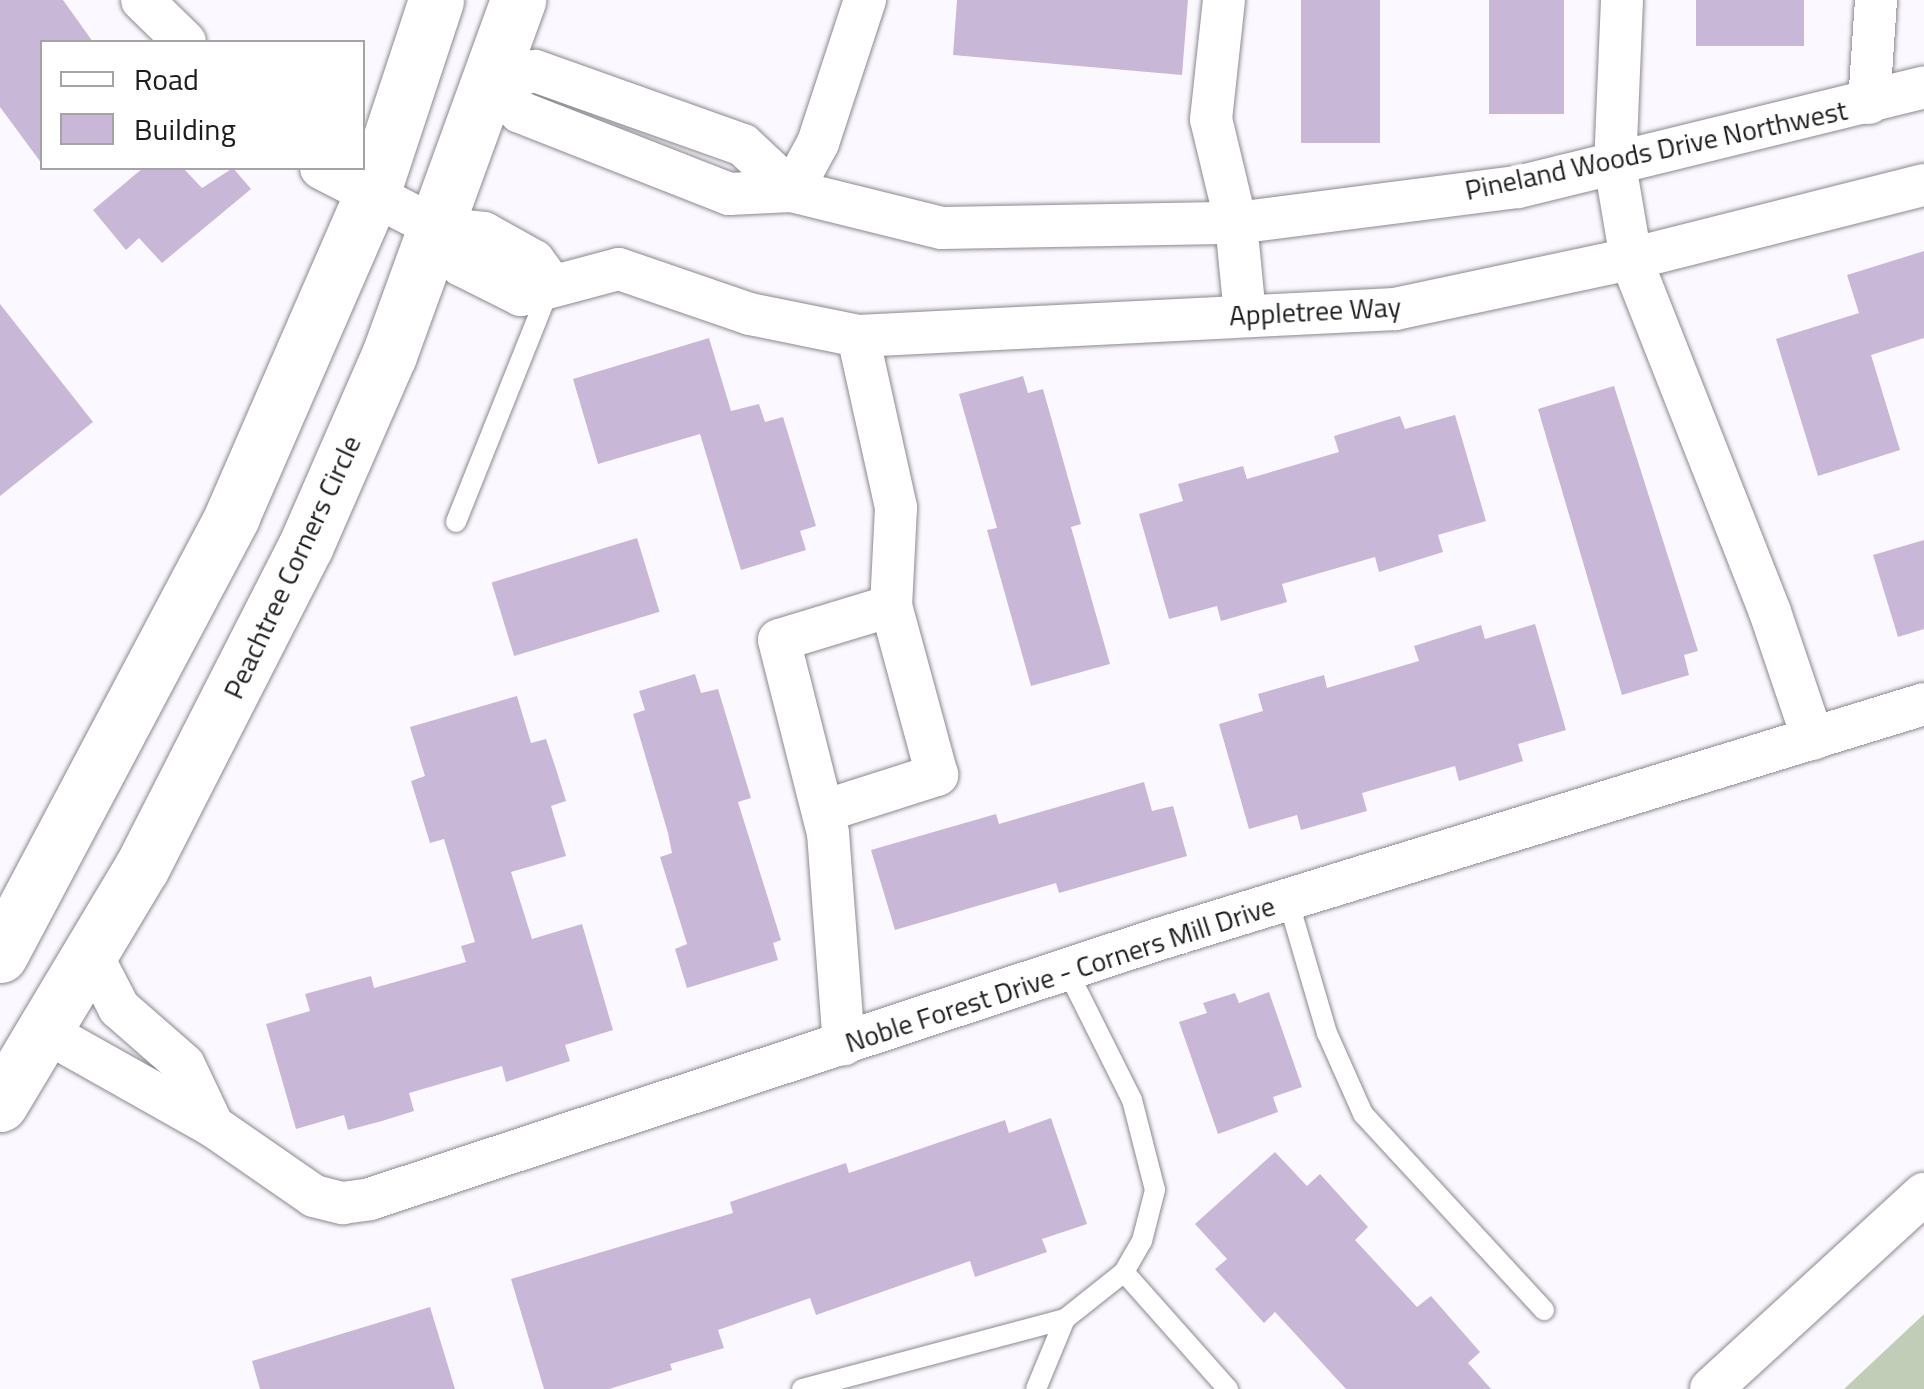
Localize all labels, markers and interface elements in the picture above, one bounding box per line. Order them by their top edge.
legend [40,40,365,170]
text: Road [134,56,199,102]
street label: Pineland Woods Drive Northwest [1462,93,1850,207]
text: Building [134,106,236,152]
street label: Appletree Way [1228,290,1402,332]
street label: Peachtree Corners Circle [216,430,368,704]
street label: Noble Forest Drive - Corners Mill Drive [841,889,1279,1059]

